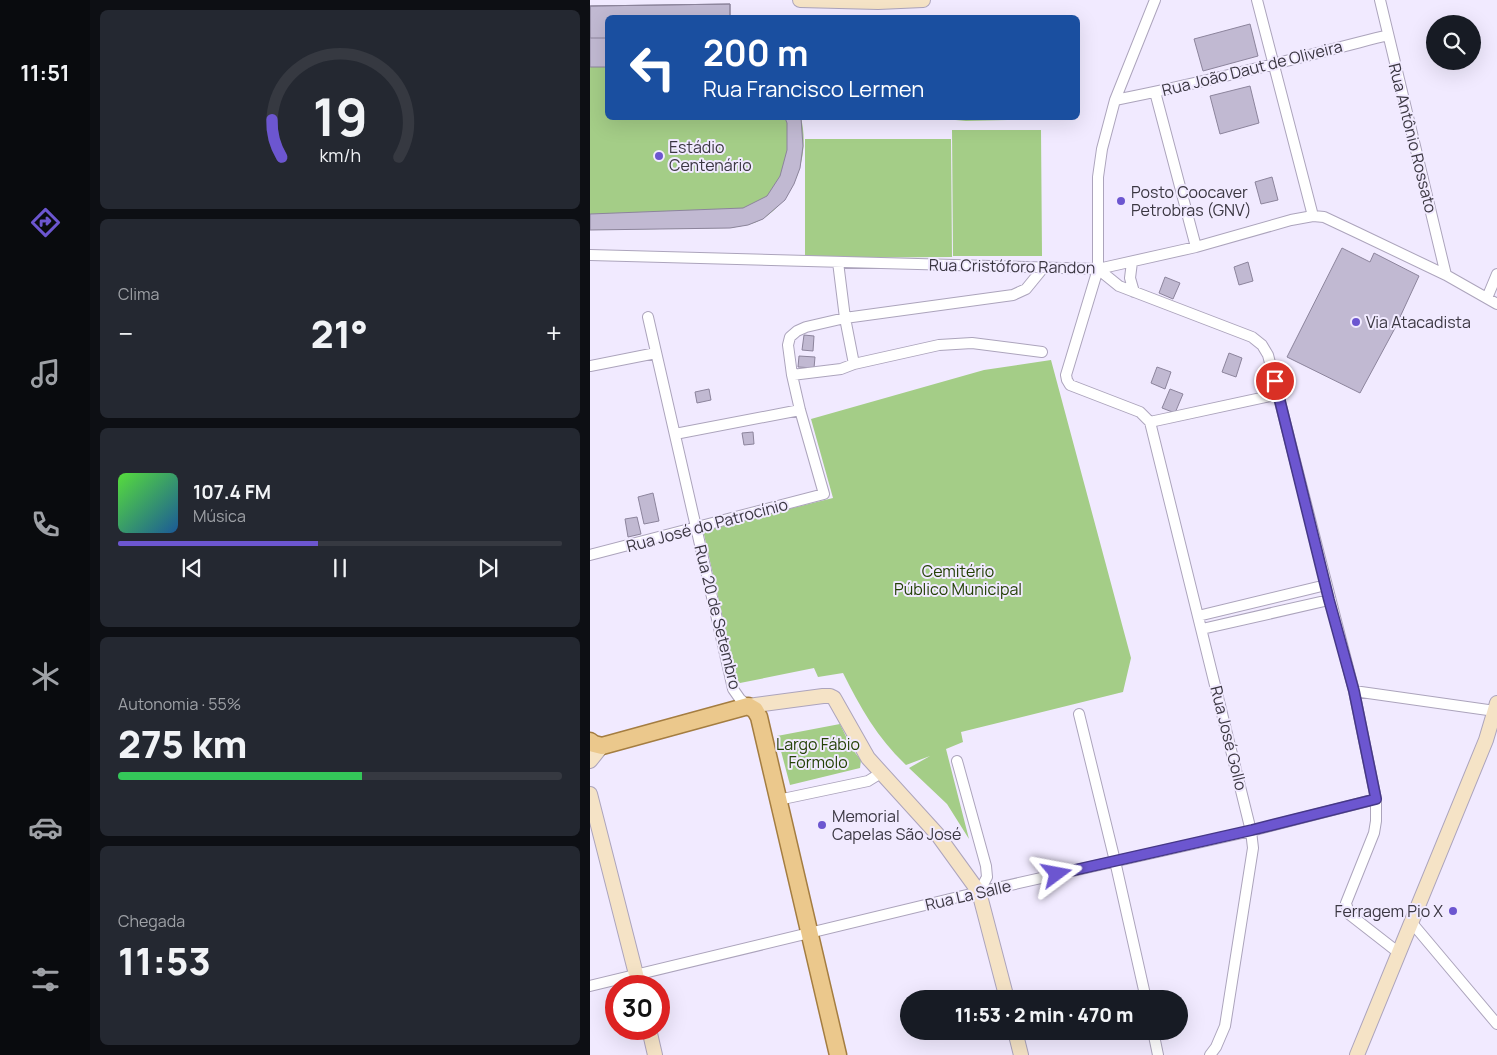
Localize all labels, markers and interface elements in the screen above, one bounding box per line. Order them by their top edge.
map controls [1426,15,1481,70]
button: search [1426,15,1481,70]
text: 200 m [703,29,808,77]
icon: left [620,35,685,100]
street label: Rua João Daut de Oliveira [1160,35,1344,101]
text: 11:51 [20,58,70,88]
street label: Rua Antônio Rossato [1384,61,1442,215]
text: Rua Francisco Lermen [703,74,924,104]
text: 19 [312,81,368,152]
place label: Estádio Centenário [669,136,752,176]
text: km/h [319,143,361,167]
marker: Estádio Centenário [653,150,665,162]
place label: Posto Coocaver Petrobras (GNV) [1131,181,1251,221]
marker: Posto Coocaver Petrobras (GNV) [1115,195,1127,207]
icon: directions [28,205,63,240]
street label: Rua Cristóforo Randon [929,254,1095,278]
text: Clima [118,283,159,305]
text: 21° [311,307,368,359]
place label: Via Atacadista [1366,311,1471,333]
text: − [118,314,133,352]
text: + [546,314,562,352]
marker: Via Atacadista [1350,316,1362,328]
icon: music [28,356,63,391]
pin [1254,360,1296,402]
icon: arrive [1261,367,1289,395]
text: 107.4 FM [193,479,271,505]
street label: Rua José do Patrocínio [624,493,790,557]
text: Música [193,505,246,527]
icon: phone [28,507,63,542]
street label: Rua 20 de Setembro [689,542,747,692]
icon: previous [178,554,206,582]
icon: pause [326,554,354,582]
icon: next [474,554,502,582]
park label: Cemitério Público Municipal [894,560,1022,600]
icon: climate [28,659,63,694]
street label: Rua José Gollo [1205,683,1253,793]
text: Autonomia · 55% [118,693,241,715]
text: 275 km [118,717,247,769]
park label: Largo Fábio Formolo [776,733,860,773]
place label: Memorial Capelas São José [832,805,961,845]
icon: car [28,810,63,845]
marker: Memorial Capelas São José [816,819,828,831]
position arrow [1030,847,1082,899]
street label: Rua La Salle [923,874,1013,916]
place label: Ferragem Pio X [1335,900,1443,922]
marker: Ferragem Pio X [1447,905,1459,917]
text: Chegada [118,910,185,932]
text: 11:53 [118,934,211,986]
icon: filters [28,962,63,997]
speed limit sign: 30 [605,975,670,1040]
text: 11:53 · 2 min · 470 m [955,1002,1133,1028]

